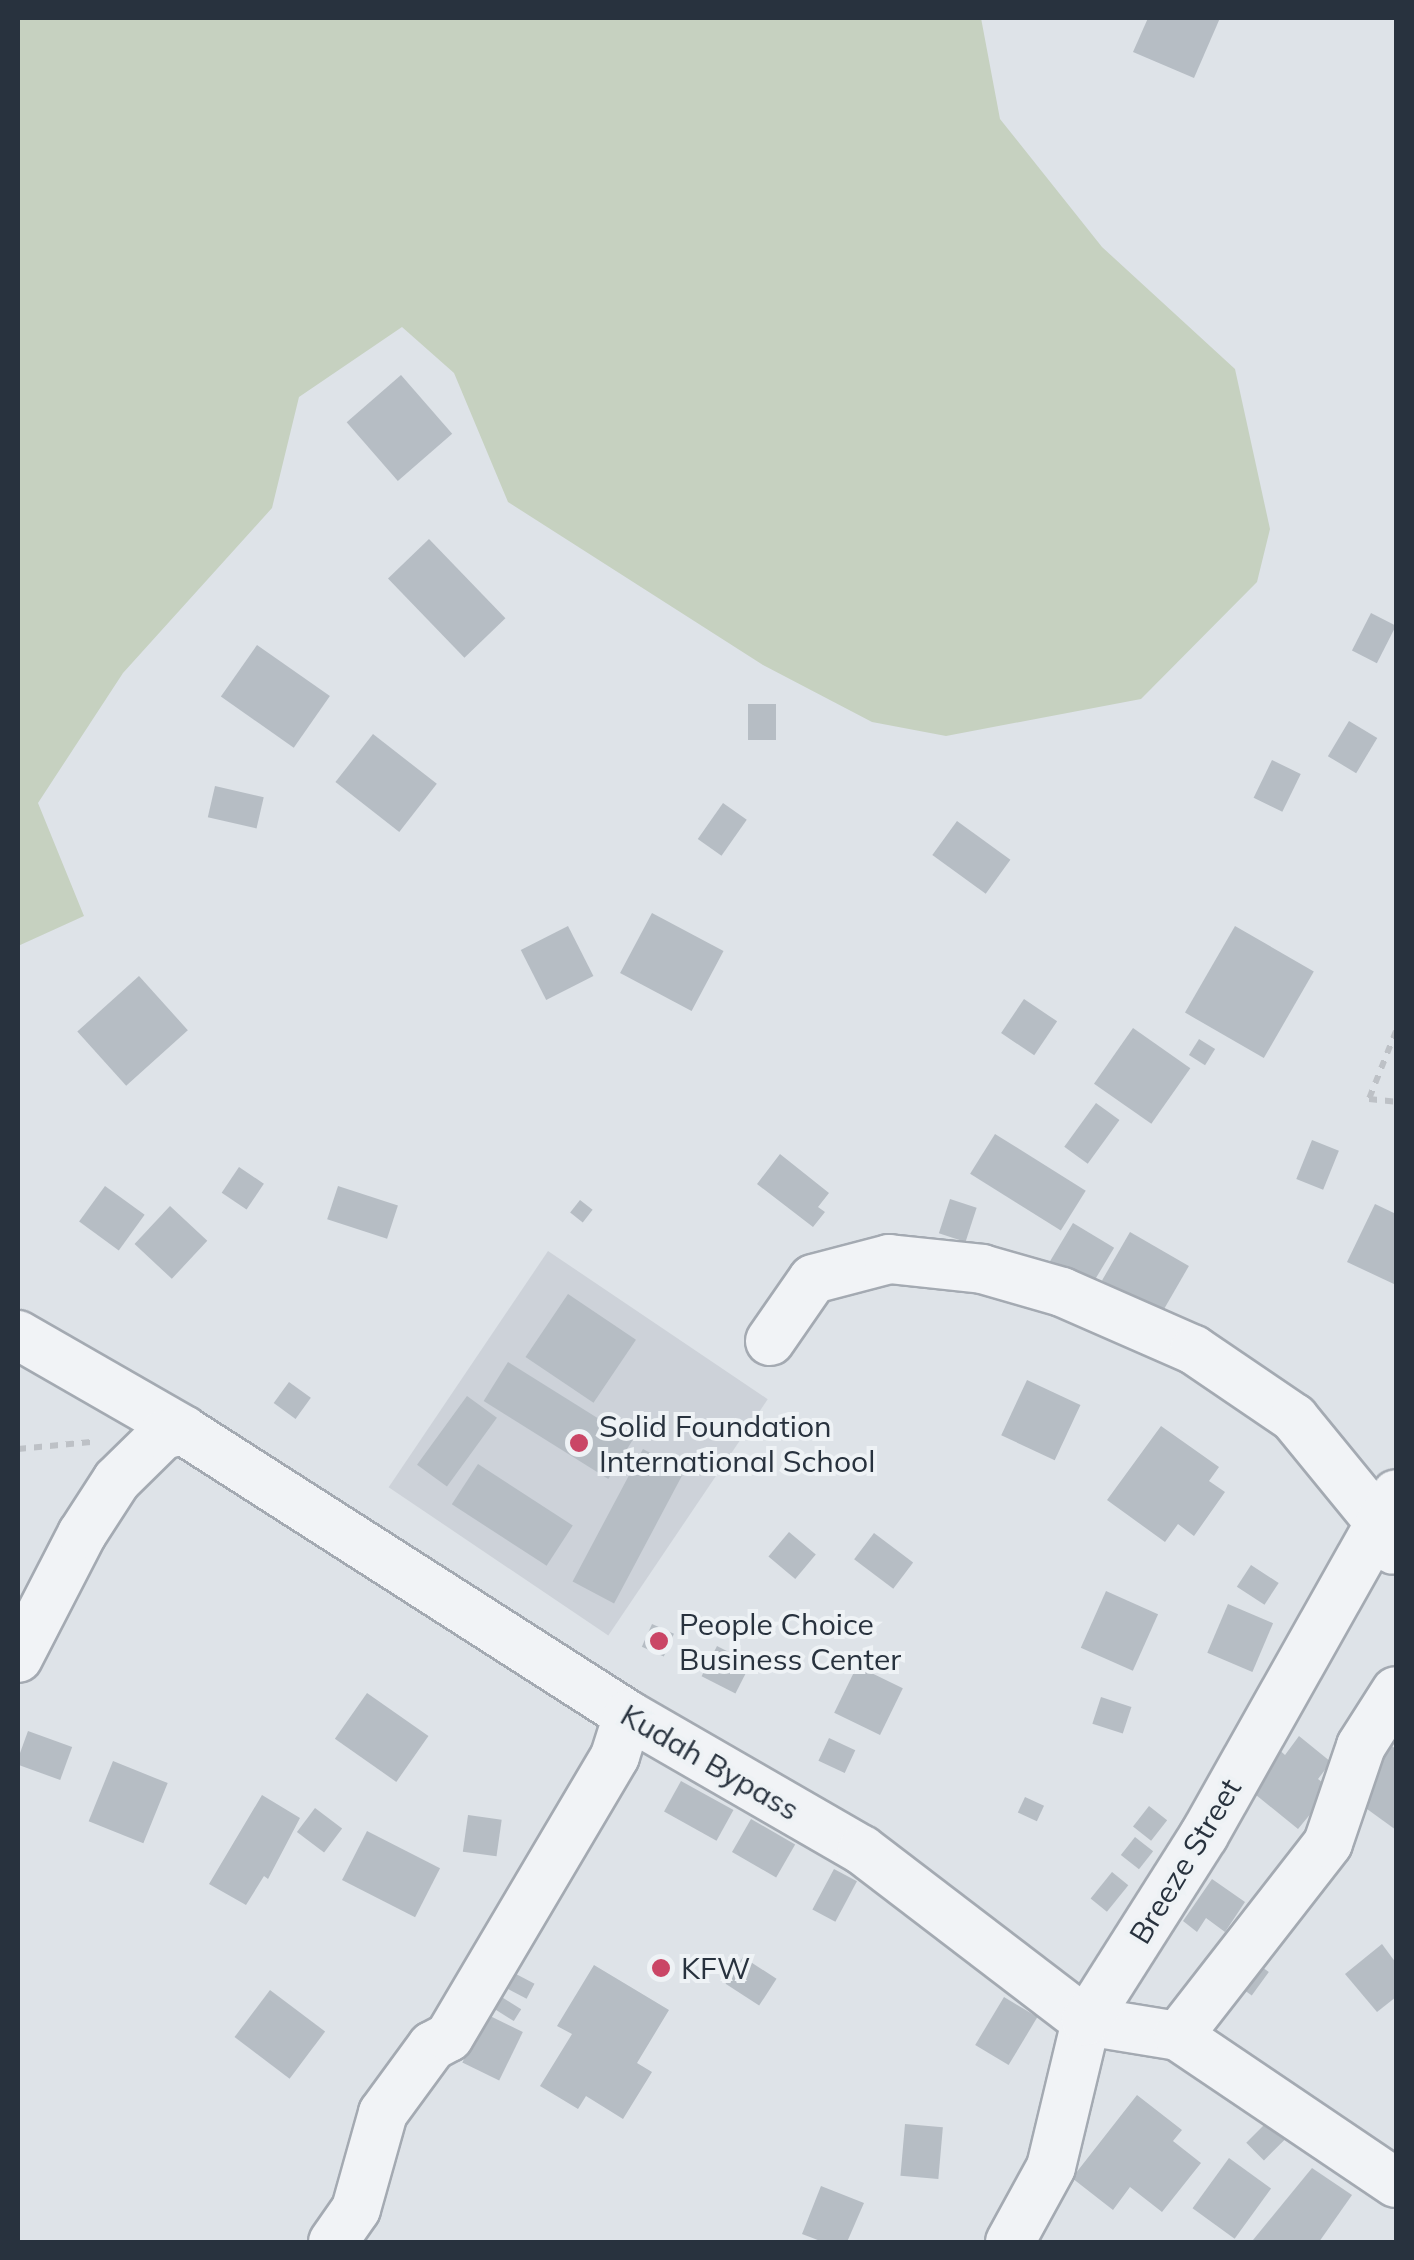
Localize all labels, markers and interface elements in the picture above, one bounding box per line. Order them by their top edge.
place label: Solid Foundation International School [599,1408,875,1478]
marker: Solid Foundation International School [568,1432,590,1454]
place label: People Choice Business Center [679,1606,901,1676]
marker: People Choice Business Center [648,1630,670,1652]
street label: Kudah Bypass [615,1697,805,1827]
street label: Breeze Street [1122,1772,1248,1950]
place label: KFW [681,1950,750,1986]
marker: KFW [650,1957,672,1979]

